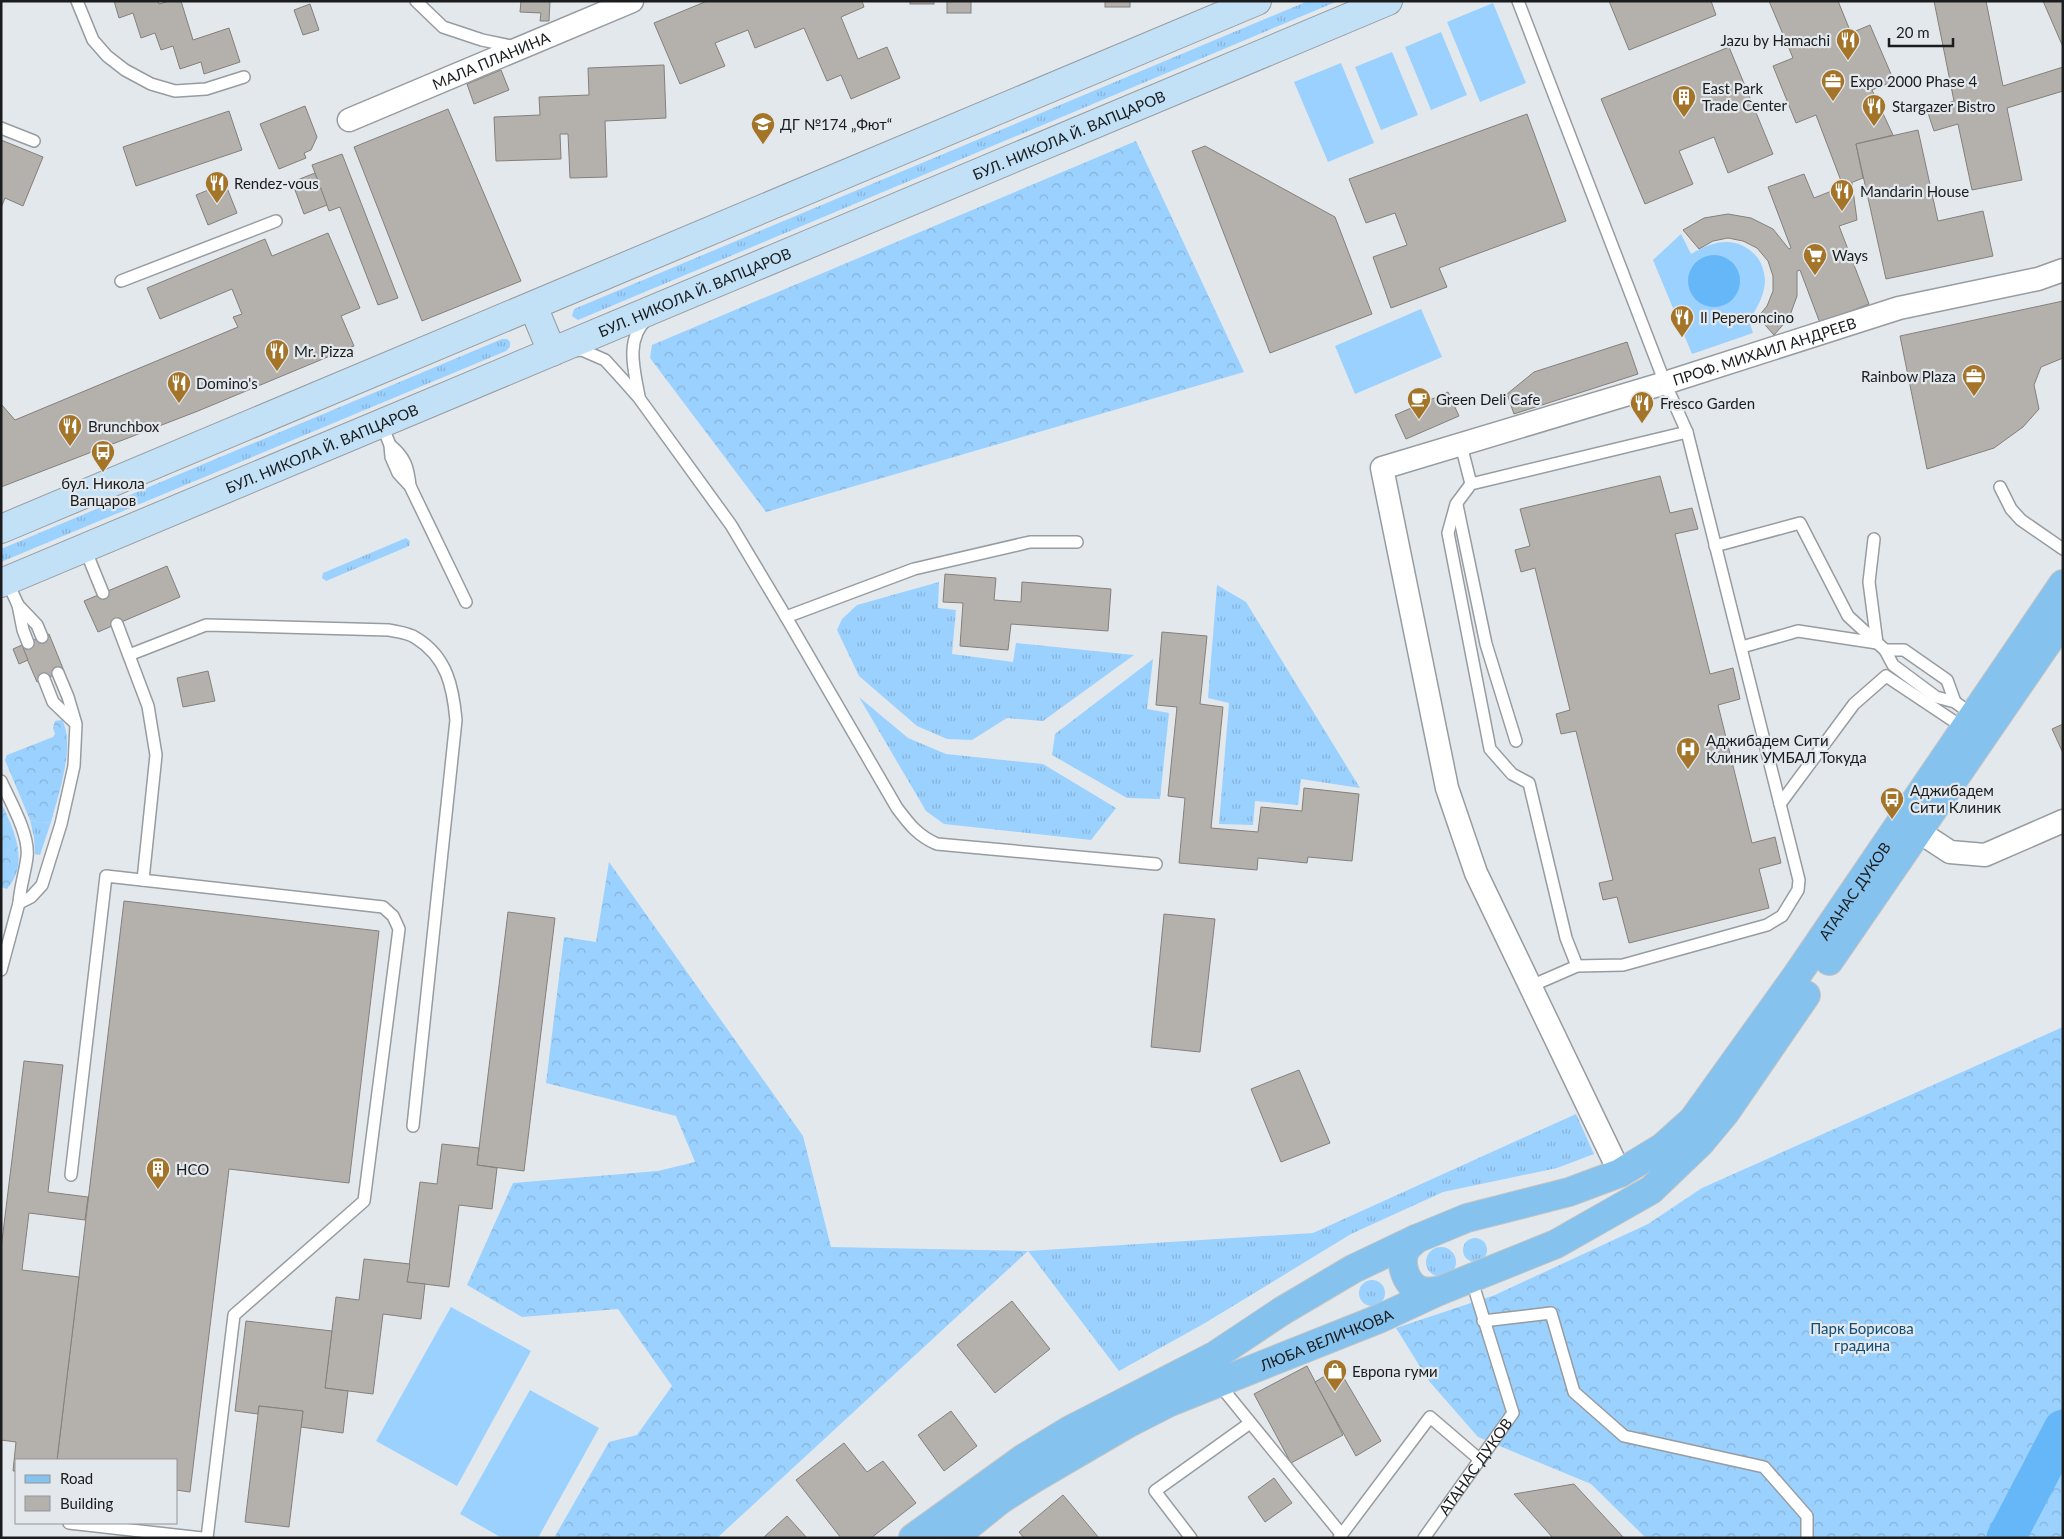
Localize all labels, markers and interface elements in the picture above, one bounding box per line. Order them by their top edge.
scale bar [1889,15,1953,47]
text: 20 m [1896,23,1930,41]
street label: МАЛА ПЛАНИНА [430,27,553,93]
restaurant icon: Jazu by Hamachi [1835,27,1861,61]
place label: Jazu by Hamachi [1721,31,1830,49]
office icon: Expo 2000 Phase 4 [1820,68,1846,102]
place label: Expo 2000 Phase 4 [1850,72,1978,90]
place label: East Park Trade Center [1702,79,1787,114]
building icon: East Park Trade Center [1671,84,1697,118]
street label: БУЛ. НИКОЛА Й. ВАПЦАРОВ [970,87,1168,183]
restaurant icon: Stargazer Bistro [1861,93,1887,127]
place label: Stargazer Bistro [1892,97,1995,115]
school or university icon: ДГ №174 „Фют“ [750,111,776,145]
place label: ДГ №174 „Фют“ [780,115,892,133]
restaurant icon: Rendez-vous [204,170,230,204]
place label: Rendez-vous [234,174,319,192]
restaurant icon: Mandarin House [1829,178,1855,212]
place label: Mandarin House [1860,182,1969,200]
supermarket icon: Ways [1802,242,1828,276]
street label: БУЛ. НИКОЛА Й. ВАПЦАРОВ [595,244,793,340]
place label: Ways [1832,246,1868,264]
restaurant icon: Il Peperoncino [1669,304,1695,338]
place label: Il Peperoncino [1700,308,1794,326]
street label: ПРОФ. МИХАИЛ АНДРЕЕВ [1670,313,1858,389]
restaurant icon: Mr. Pizza [264,338,290,372]
place label: Mr. Pizza [294,342,354,360]
office icon: Rainbow Plaza [1961,363,1987,397]
place label: Rainbow Plaza [1861,367,1956,385]
restaurant icon: Domino's [166,370,192,404]
place label: Domino's [196,374,258,392]
cafe icon: Green Deli Cafe [1406,386,1432,420]
place label: Green Deli Cafe [1436,390,1541,408]
restaurant icon: Fresco Garden [1629,390,1655,424]
place label: Fresco Garden [1660,394,1755,412]
street label: БУЛ. НИКОЛА Й. ВАПЦАРОВ [223,400,421,497]
restaurant icon: Brunchbox [57,413,83,447]
place label: Brunchbox [88,417,160,435]
bus stop icon: бул. Никола Вапцаров [90,439,116,473]
place label: бул. Никола Вапцаров [61,474,145,509]
place label: Аджибадем Сити Клиник УМБАЛ Токуда [1706,731,1867,766]
hospital icon: Аджибадем Сити Клиник УМБАЛ Токуда [1675,736,1701,770]
place label: Аджибадем Сити Клиник [1910,781,2001,816]
bus stop icon: Аджибадем Сити Клиник [1879,786,1905,820]
street label: АТАНАС ДУКОВ [1815,839,1894,943]
building icon: НСО [145,1156,171,1190]
place label: НСО [176,1160,209,1178]
street label: ЛЮБА ВЕЛИЧКОВА [1256,1304,1396,1375]
park label: Парк Борисова градина [1810,1319,1914,1354]
shop icon: Европа гуми [1322,1358,1348,1392]
place label: Европа гуми [1352,1362,1438,1380]
street label: АТАНАС ДУКОВ [1435,1414,1516,1518]
legend [15,1459,178,1524]
text: Road [60,1469,93,1487]
text: Building [60,1494,113,1512]

